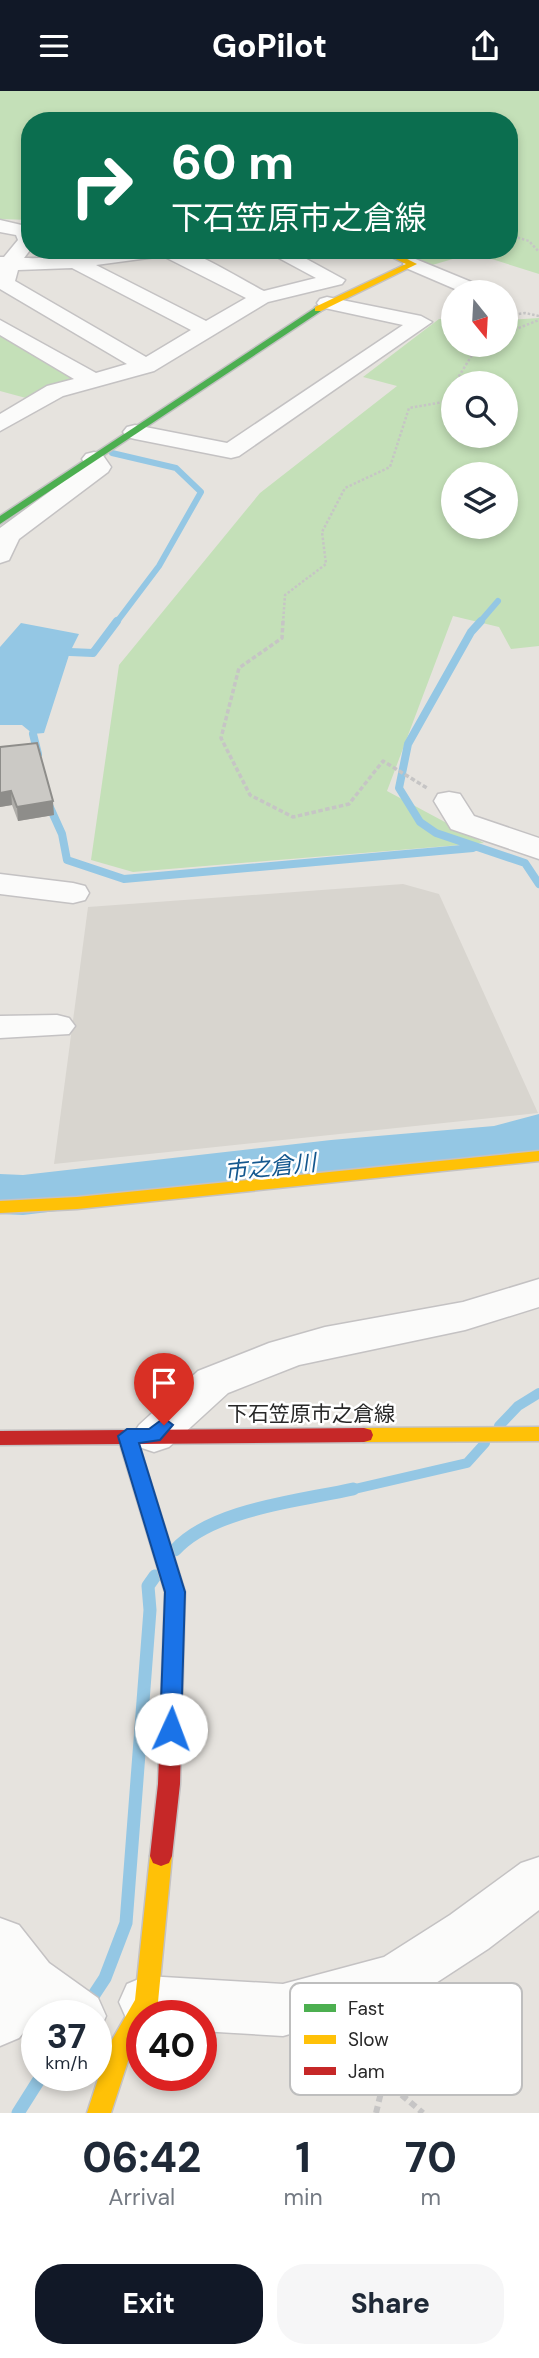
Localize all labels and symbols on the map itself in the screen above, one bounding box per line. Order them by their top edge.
north arrow [441,280,518,357]
water label: 市之倉川 [223,1147,320,1187]
pin [134,1353,194,1425]
street label: 下石笠原市之倉線 [227,1400,395,1428]
position arrow [134,1692,208,1766]
legend [290,1983,522,2095]
text: Fast [348,1996,384,2021]
speed limit sign: 40 [126,2000,217,2091]
text: Slow [348,2027,389,2052]
text: Jam [348,2059,385,2084]

